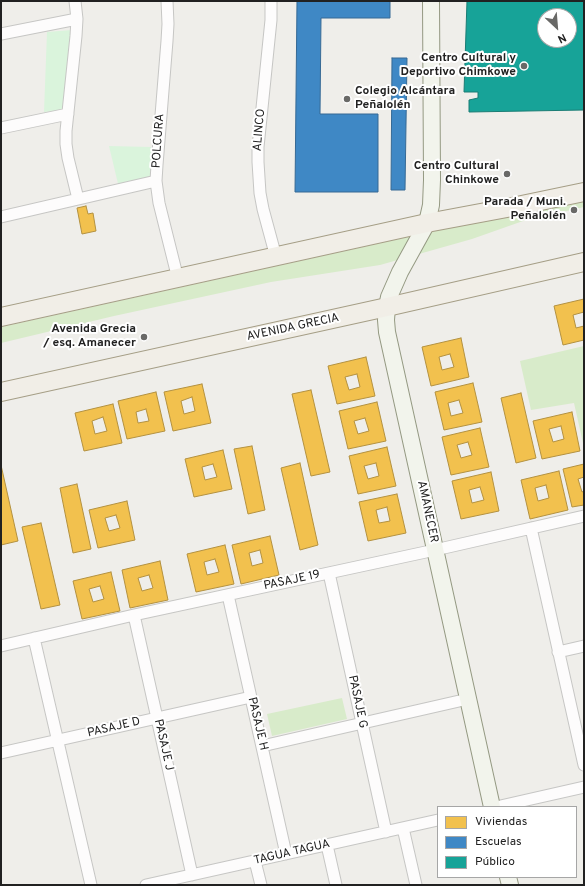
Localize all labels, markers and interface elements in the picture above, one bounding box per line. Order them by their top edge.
north arrow [537,8,577,48]
text: N [555,30,568,46]
place label: Centro Cultural y Deportivo Chimkowe [401,52,516,80]
marker: Centro Cultural y Deportivo Chimkowe [519,61,529,71]
place label: Colegio Alcántara Peñalolén [355,85,455,113]
marker: Colegio Alcántara Peñalolén [342,94,352,104]
street label: ALINCO [251,108,269,152]
street label: POLCURA [150,113,168,169]
place label: Centro Cultural Chinkowe [414,160,499,188]
marker: Centro Cultural Chinkowe [502,169,512,179]
place label: Parada / Muni. Peñalolén [484,196,566,224]
marker: Parada / Muni. Peñalolén [569,205,579,215]
street label: AVENIDA GRECIA [245,311,341,345]
place label: Avenida Grecia / esq. Amanecer [43,323,136,351]
marker: Avenida Grecia / esq. Amanecer [139,332,149,342]
street label: AMANECER [413,480,441,544]
street label: PASAJE 19 [262,568,322,594]
street label: PASAJE G [344,674,370,730]
street label: PASAJE H [244,696,270,752]
street label: PASAJE D [86,715,142,741]
street label: PASAJE J [150,718,176,772]
legend [437,806,577,878]
text: Viviendas [475,814,527,830]
text: Escuelas [475,834,522,850]
street label: TAGUA TAGUA [253,837,331,869]
text: Público [475,854,515,870]

